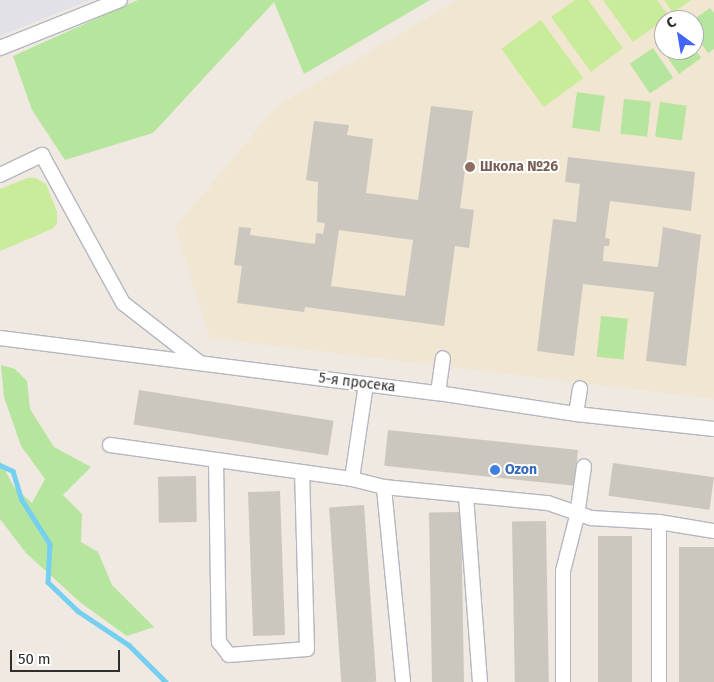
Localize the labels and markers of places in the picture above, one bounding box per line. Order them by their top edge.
place label: Школа №26 [480,159,558,175]
marker: Школа №26 [464,161,476,173]
place label: Ozon [505,462,537,478]
marker: Ozon [489,464,501,476]

